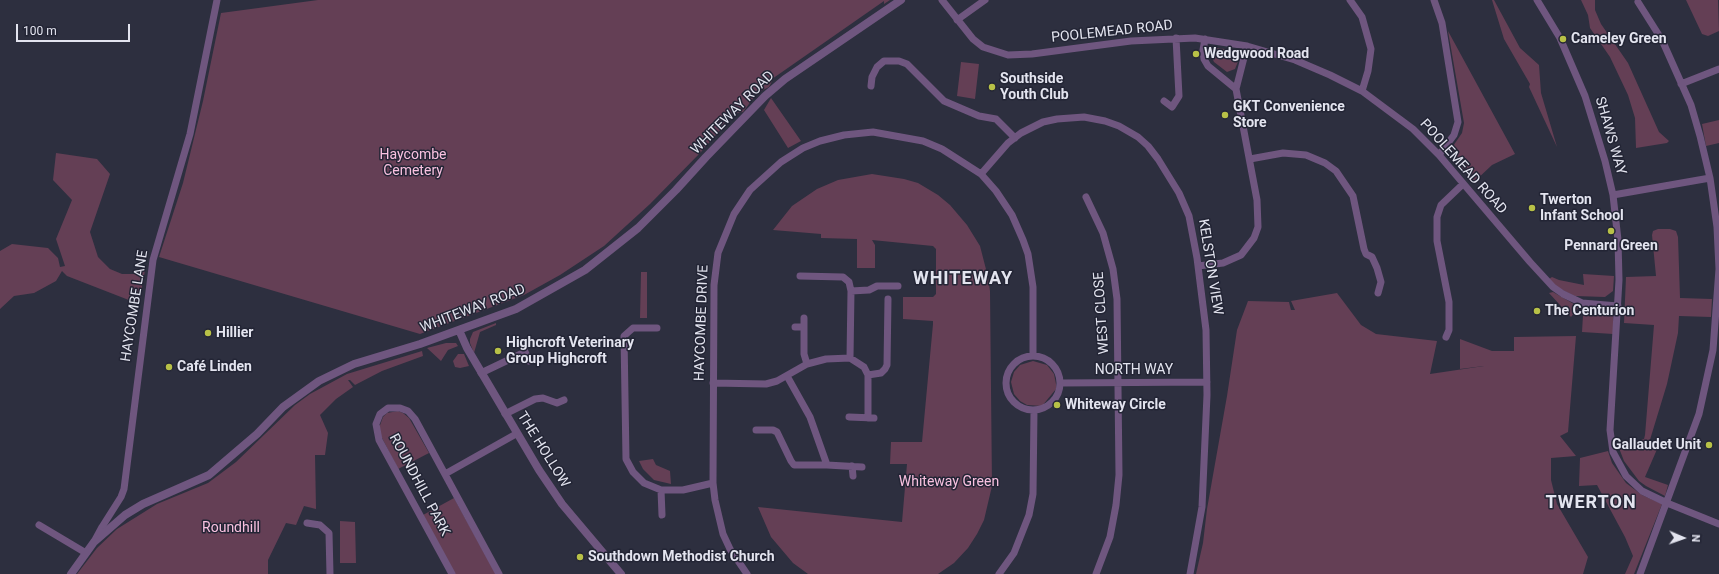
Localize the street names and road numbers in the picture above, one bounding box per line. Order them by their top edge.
street label: POOLEMEAD ROAD [1050,17,1174,47]
street label: WHITEWAY ROAD [688,68,778,158]
street label: SHAWS WAY [1591,95,1629,177]
street label: POOLEMEAD ROAD [1416,116,1510,218]
street label: KELSTON VIEW [1194,218,1226,316]
street label: HAYCOMBE LANE [118,249,152,363]
street label: HAYCOMBE DRIVE [692,265,712,381]
street label: WEST CLOSE [1091,271,1113,355]
street label: WHITEWAY ROAD [418,281,528,337]
street label: NORTH WAY [1095,362,1173,378]
street label: THE HOLLOW [513,409,573,491]
street label: ROUNDHILL PARK [385,431,453,539]

